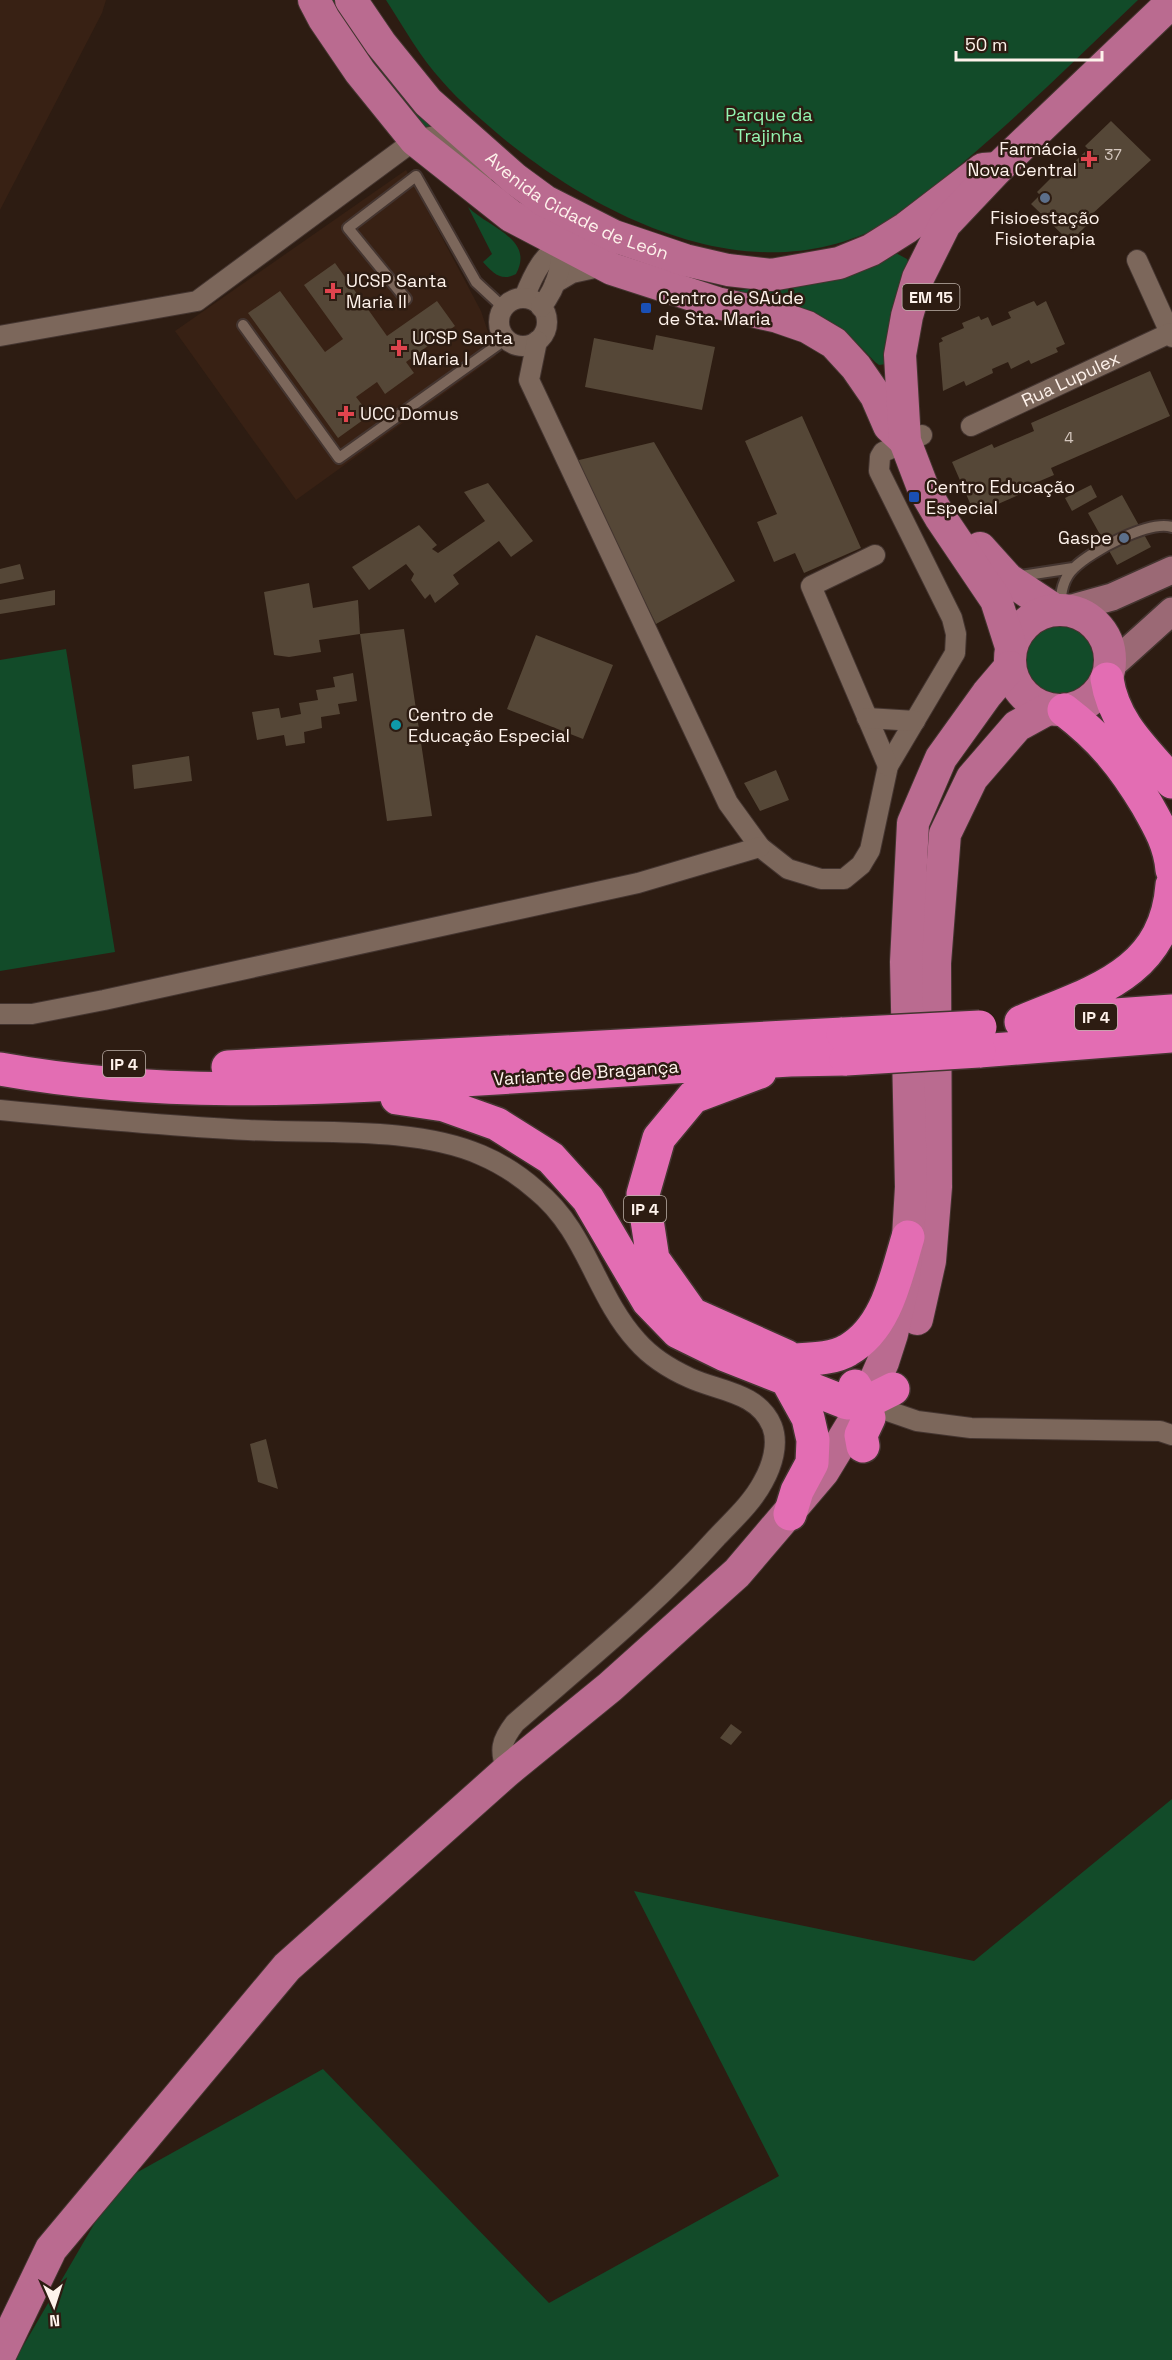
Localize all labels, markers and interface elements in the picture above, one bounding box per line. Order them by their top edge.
scale bar [956,24,1102,62]
text: 50 m [965,33,1007,56]
park label: Parque da Trajinha [725,103,813,147]
place label: Farmácia Nova Central [967,137,1077,181]
house number: 37 [1104,145,1122,164]
street label: Avenida Cidade de León [481,146,672,265]
marker: Farmácia Nova Central [1082,152,1096,166]
marker: Fisioestação Fisioterapia [1038,191,1052,205]
place label: Fisioestação Fisioterapia [990,206,1100,250]
place label: UCSP Santa Maria II [346,269,447,313]
marker: UCSP Santa Maria II [324,282,342,300]
road number: EM 15 [902,284,960,310]
place label: Centro de SAúde de Sta. Maria [658,286,804,330]
marker: Centro de SAúde de Sta. Maria [639,301,653,315]
place label: UCSP Santa Maria I [412,326,513,370]
marker: UCSP Santa Maria I [390,339,408,357]
street label: Rua Lupulex [1018,346,1123,412]
place label: UCC Domus [360,402,459,425]
marker: UCC Domus [337,405,355,423]
house number: 4 [1064,428,1074,447]
place label: Centro Educação Especial [926,475,1075,519]
marker: Centro Educação Especial [907,490,921,504]
place label: Gaspe [1058,526,1112,549]
marker: Gaspe [1117,531,1131,545]
place label: Centro de Educação Especial [408,703,570,747]
marker: Centro de Educação Especial [389,718,403,732]
road number: IP 4 [1075,1004,1117,1030]
road number: IP 4 [103,1051,145,1077]
street label: Variante de Bragança [492,1055,679,1090]
road number: IP 4 [624,1196,666,1222]
north arrow [24,2276,84,2336]
text: N [49,2310,61,2331]

